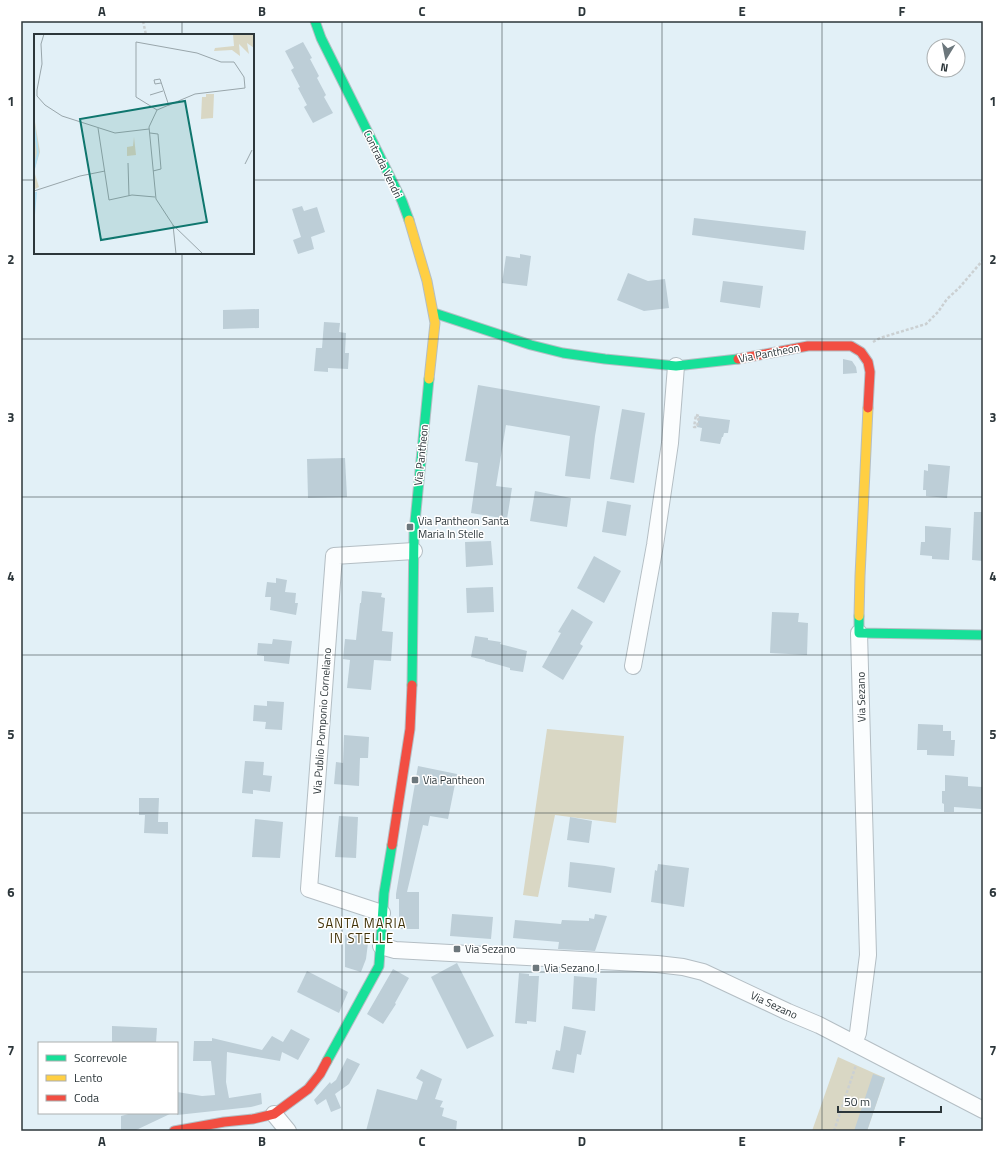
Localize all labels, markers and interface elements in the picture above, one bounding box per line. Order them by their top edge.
text: A [98,1,106,21]
text: B [258,1,266,21]
text: C [418,1,426,21]
text: D [578,1,586,21]
text: E [738,1,746,21]
text: F [899,1,906,21]
inset map [34,34,254,254]
north arrow [926,38,966,78]
text: N [939,59,949,76]
text: 1 [7,91,15,111]
text: 1 [989,91,997,111]
street label: Contrada Vendri [360,127,406,201]
text: 2 [7,249,15,269]
text: 2 [989,249,997,269]
street label: Via Pantheon [737,339,801,367]
text: 3 [7,407,15,427]
text: 3 [989,407,997,427]
street label: Via Pantheon [410,423,432,486]
place label: Via Pantheon Santa Maria In Stelle [418,513,509,542]
marker: Via Pantheon Santa Maria In Stelle [405,522,415,532]
text: 4 [7,566,15,586]
text: 4 [989,566,997,586]
street label: Via Publio Pomponio Corneliano [309,647,335,795]
street label: Via Sezano [853,671,869,722]
text: 5 [7,724,15,744]
text: 5 [989,724,997,744]
place label: Via Pantheon [423,772,485,788]
marker: Via Pantheon [410,775,420,785]
text: 6 [7,882,15,902]
text: 6 [989,882,997,902]
district label: SANTA MARIA IN STELLE [318,913,406,948]
place label: Via Sezano [465,941,516,957]
marker: Via Sezano [452,944,462,954]
place label: Via Sezano I [544,960,600,976]
marker: Via Sezano I [531,963,541,973]
street label: Via Sezano [748,987,800,1023]
text: 7 [7,1040,15,1060]
text: 7 [989,1040,997,1060]
legend [38,1042,178,1114]
text: Scorrevole [74,1048,127,1067]
text: Lento [74,1068,103,1087]
text: Coda [74,1088,99,1107]
scale bar [838,1088,941,1114]
text: 50 m [844,1092,870,1111]
text: A [98,1131,106,1151]
text: B [258,1131,266,1151]
text: C [418,1131,426,1151]
text: D [578,1131,586,1151]
text: E [738,1131,746,1151]
text: F [899,1131,906,1151]

